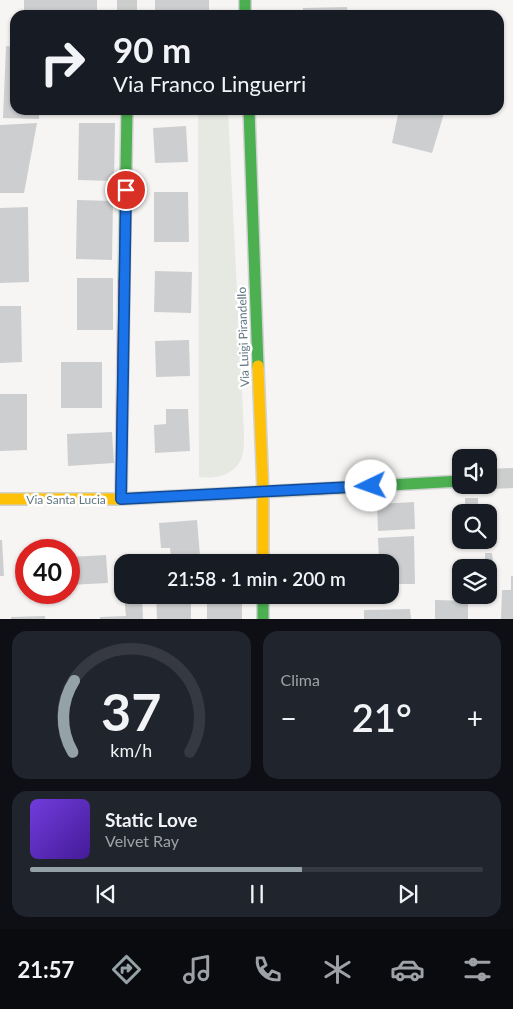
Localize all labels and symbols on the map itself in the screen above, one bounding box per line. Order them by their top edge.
pin [105,169,147,211]
street label: Via Luigi Pirandello [234,287,252,387]
position arrow [344,459,396,511]
street label: Via Santa Lucia [26,492,106,507]
speed limit sign: 40 [15,539,80,604]

